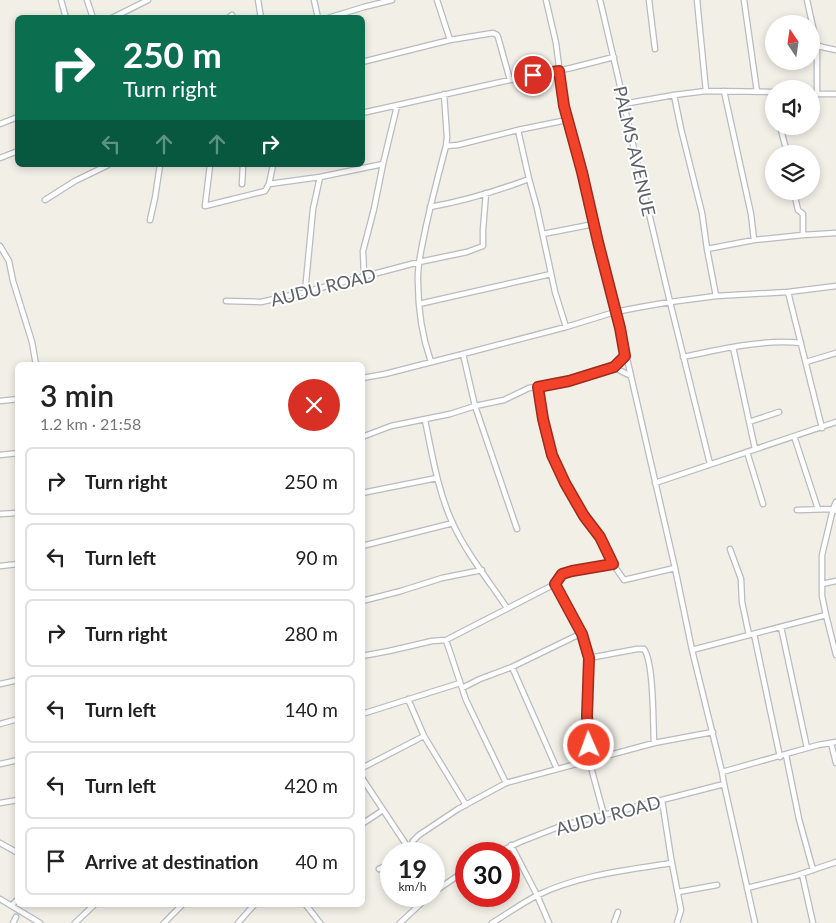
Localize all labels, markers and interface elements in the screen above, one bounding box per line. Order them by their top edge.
north arrow [765,15,820,70]
map controls [765,15,820,200]
text: 250 m [123,33,222,75]
icon: right [40,35,105,100]
pin [512,54,554,96]
icon: arrive [519,61,547,89]
text: Turn right [123,75,217,102]
button: sound [765,80,820,135]
street label: PALMS AVENUE [609,84,661,218]
icon: left [97,130,125,158]
icon: ahead [150,130,178,158]
icon: ahead [203,130,231,158]
icon: right [256,130,284,158]
button: layers [765,145,820,200]
street label: AUDU ROAD [268,263,378,311]
text: 3 min [40,377,114,413]
button: close [288,379,340,431]
text: 1.2 km · 21:58 [40,414,141,433]
icon: right [42,467,70,495]
text: Turn right [85,470,167,493]
text: 250 m [284,470,338,493]
icon: left [42,543,70,571]
text: Turn left [85,546,156,569]
text: 90 m [295,546,338,569]
icon: right [42,619,70,647]
text: Turn right [85,622,167,645]
text: 280 m [284,622,338,645]
icon: left [42,695,70,723]
text: Turn left [85,698,156,721]
text: 140 m [284,698,338,721]
position arrow [562,718,614,770]
icon: left [42,771,70,799]
text: Turn left [85,774,156,797]
text: 420 m [284,774,338,797]
street label: AUDU ROAD [553,790,663,840]
speed limit sign: 30 [455,842,520,907]
icon: arrive [42,847,70,875]
text: Arrive at destination [85,850,258,873]
text: 40 m [295,850,338,873]
text: 19 [398,853,427,883]
text: km/h [398,879,427,894]

